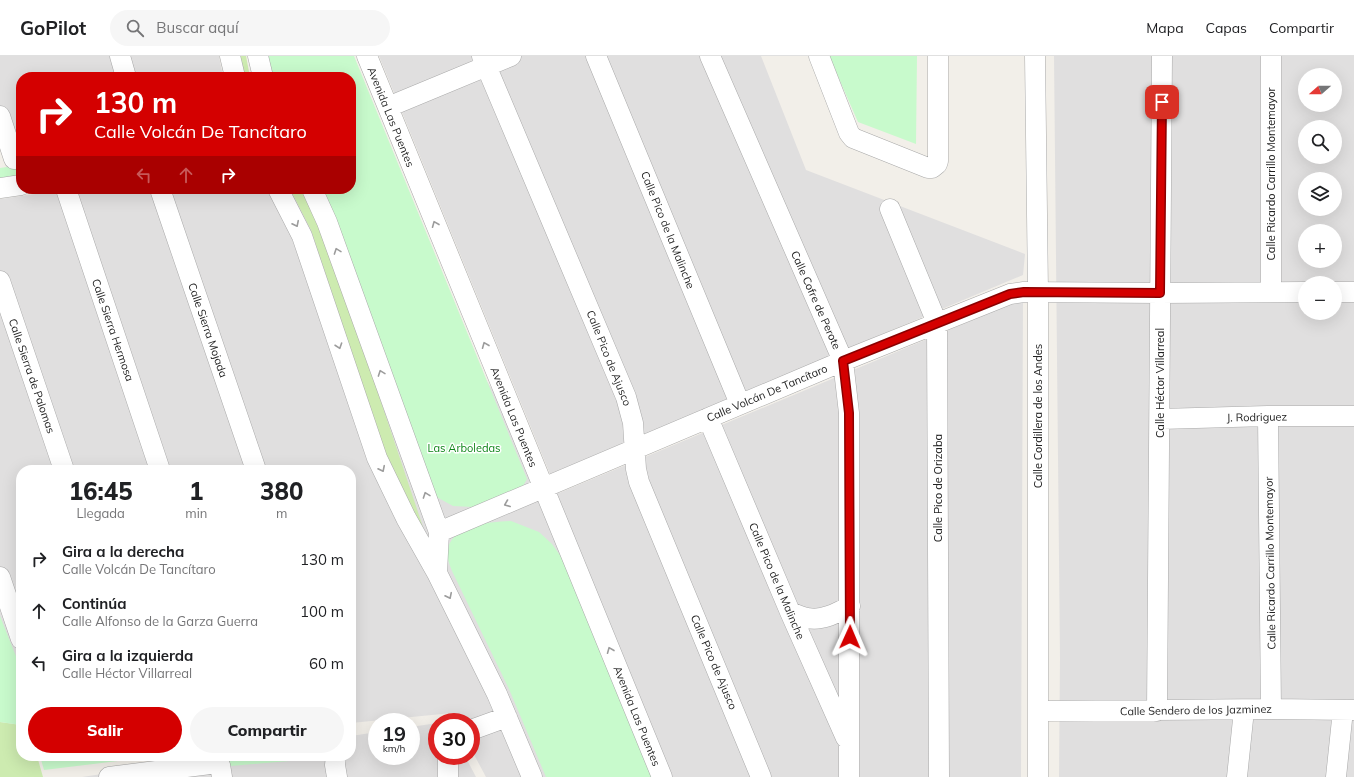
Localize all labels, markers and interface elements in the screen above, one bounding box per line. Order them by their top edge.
search box [110,10,390,46]
text: GoPilot [20,16,86,40]
icon: search [124,17,146,39]
text: Buscar aquí [156,18,238,37]
text: Mapa [1146,19,1184,37]
text: Capas [1206,19,1247,37]
text: Compartir [1269,19,1334,37]
street label: Avenida Las Puentes [365,65,417,169]
north arrow [1298,68,1342,112]
map controls [1298,68,1342,320]
text: 130 m [94,85,177,120]
pin [1145,85,1179,119]
street label: Calle Ricardo Carrillo Montemayor [1264,87,1278,261]
icon: right [28,88,80,140]
icon: arrive [1151,91,1173,113]
text: Calle Volcán De Tancítaro [94,120,307,143]
button: search [1298,120,1342,164]
icon: left [133,164,155,186]
icon: ahead [175,164,197,186]
icon: right [217,164,239,186]
street label: Calle Pico de la Malinche [638,169,698,291]
button: layers [1298,172,1342,216]
one-way arrow [291,220,299,227]
one-way arrow [432,221,440,228]
button: + [1298,224,1342,268]
one-way arrow [334,247,342,254]
street label: Calle Cofre de Perote [788,249,844,351]
button: − [1298,276,1342,320]
street label: Calle Sierra Hermosa [89,277,137,383]
street label: Calle Sierra Mojada [185,281,231,379]
street label: Calle Pico de Ajusco [583,308,635,408]
street label: Calle Sierra de Palomas [6,317,58,435]
street label: Calle Héctor Villarreal [1153,328,1167,438]
one-way arrow [481,341,489,348]
one-way arrow [334,343,343,350]
street label: Calle Cordillera de los Andes [1031,344,1045,488]
street label: Calle Volcán De Tancítaro [704,361,830,425]
street label: Avenida Las Puentes [488,365,540,469]
one-way arrow [378,370,386,377]
street label: J. Rodriguez [1227,409,1288,425]
street label: Calle Pico de Orizaba [931,434,945,542]
park label: Las Arboledas [427,441,501,455]
one-way arrow [377,465,385,472]
text: 16:45 [69,476,133,506]
text: 1 [189,476,204,506]
text: 380 [260,476,303,506]
street label: Calle Ricardo Carrillo Montemayor [1261,476,1279,650]
one-way arrow [422,492,430,499]
one-way arrow [504,499,511,507]
text: Llegada [76,505,125,521]
text: min [185,505,207,521]
text: m [276,505,287,521]
street label: Calle Pico de la Malinche [746,521,808,641]
text: Gira a la derecha [62,542,184,561]
icon: right [28,548,50,570]
text: 130 m [300,550,344,569]
text: Calle Volcán De Tancítaro [62,561,216,577]
one-way arrow [444,592,452,600]
text: Continúa [62,594,127,613]
icon: ahead [28,600,50,622]
text: 100 m [300,602,344,621]
street label: Calle Pico de Ajusco [688,612,740,712]
text: Calle Alfonso de la Garza Guerra [62,613,258,629]
position arrow [829,616,871,658]
text: Gira a la izquierda [62,646,193,665]
one-way arrow [607,647,615,655]
icon: left [28,652,50,674]
text: 60 m [309,654,344,673]
street label: Avenida Las Puentes [611,664,663,768]
text: Calle Héctor Villarreal [62,665,192,681]
street label: Calle Sendero de los Jazminez [1120,702,1272,718]
button: Salir [28,707,182,753]
button: Compartir [190,707,344,753]
speed limit sign: 30 [428,713,480,765]
text: 19 [382,721,406,746]
text: km/h [383,742,405,755]

